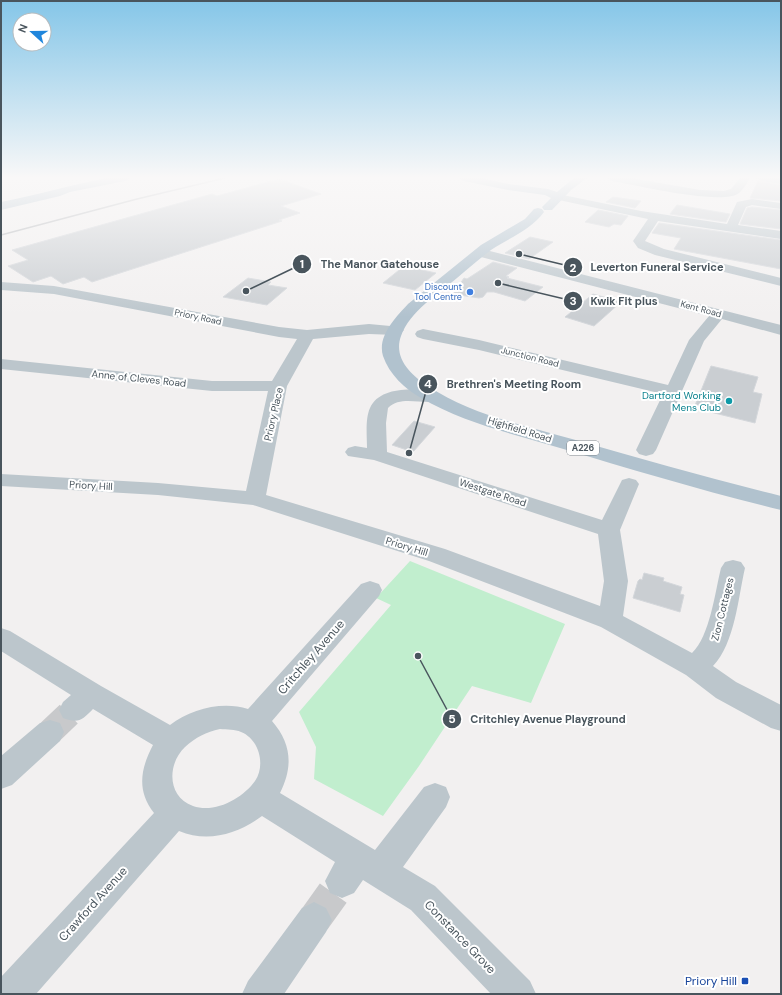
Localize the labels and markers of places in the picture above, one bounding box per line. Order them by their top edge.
callout: The Manor Gatehouse [292,252,447,275]
callout: Leverton Funeral Service [563,256,732,279]
place label: Discount Tool Centre [414,281,462,303]
marker: Discount Tool Centre [465,287,475,297]
callout: Kwik Fit plus [563,289,666,312]
callout: Brethren's Meeting Room [418,373,589,396]
place label: Dartford Working Mens Club [642,389,721,414]
marker: Dartford Working Mens Club [724,396,734,406]
callout: Critchley Avenue Playground [442,707,634,730]
place label: Priory Hill [685,973,737,989]
marker: Priory Hill [740,976,750,986]

